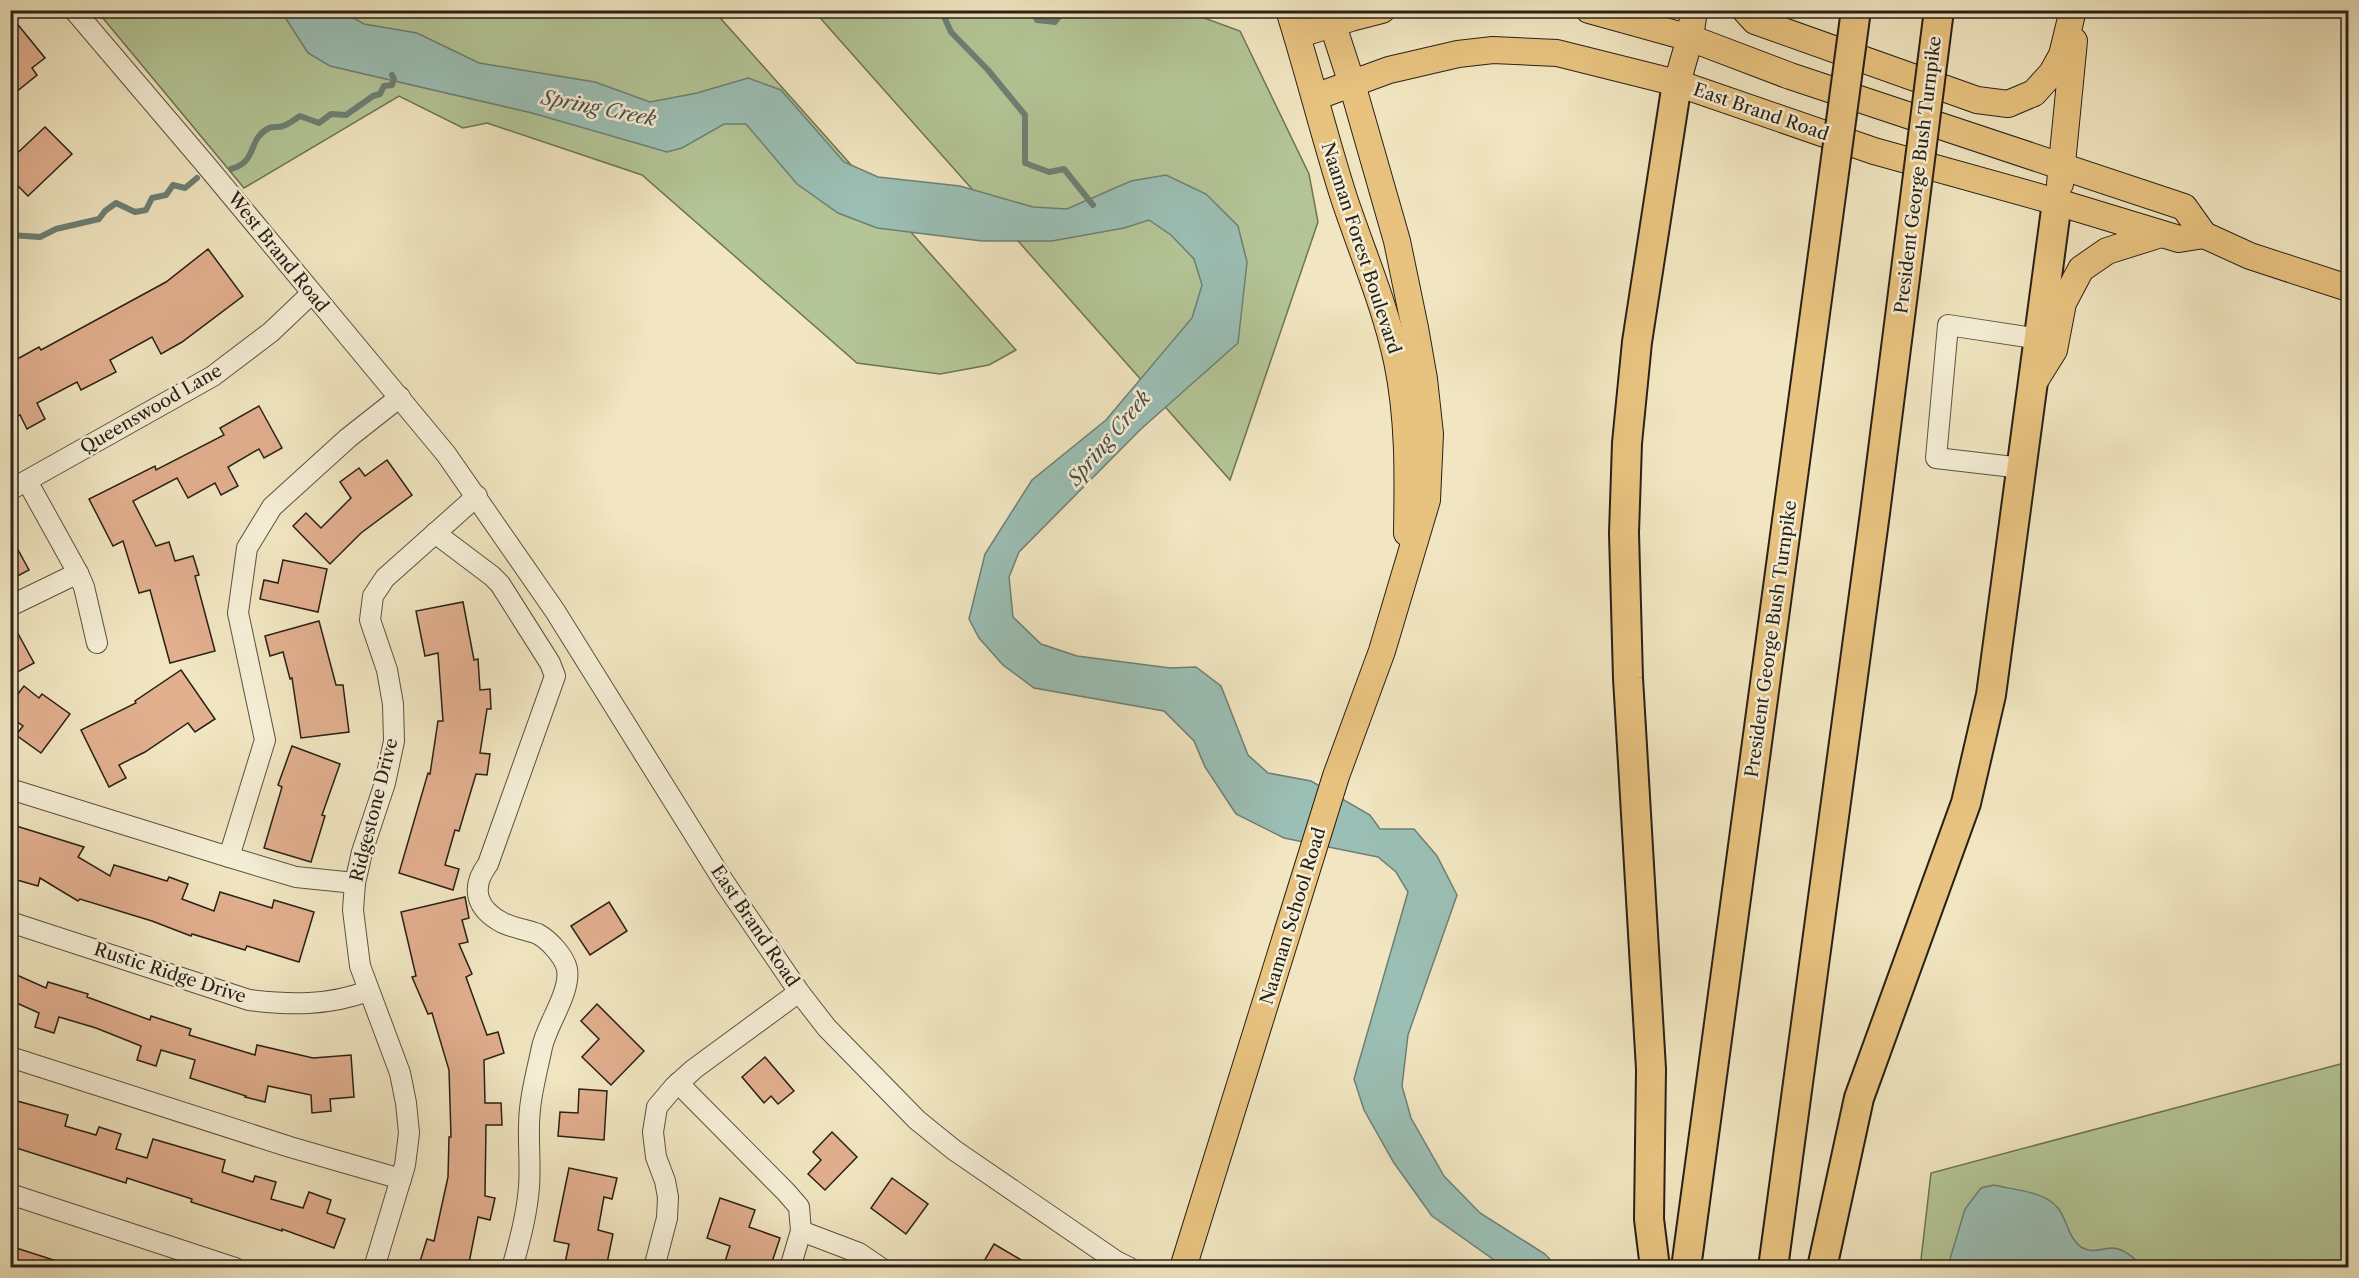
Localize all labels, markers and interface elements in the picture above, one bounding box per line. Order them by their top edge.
street label: President George Bush Turnpike [1890,35,1946,315]
street label: East Brand Road [1690,79,1832,146]
water label: Spring Creek [539,85,659,131]
street label: Naaman Forest Boulevard [1316,140,1406,356]
street label: West Brand Road [222,187,333,317]
street label: Queenswood Lane [76,359,226,459]
water label: Spring Creek [1062,385,1156,491]
street label: President George Bush Turnpike [1741,499,1801,779]
street label: Ridgestone Drive [346,736,402,884]
street label: Naaman School Road [1256,825,1330,1007]
street label: East Brand Road [706,861,804,991]
street label: Rustic Ridge Drive [91,938,249,1008]

